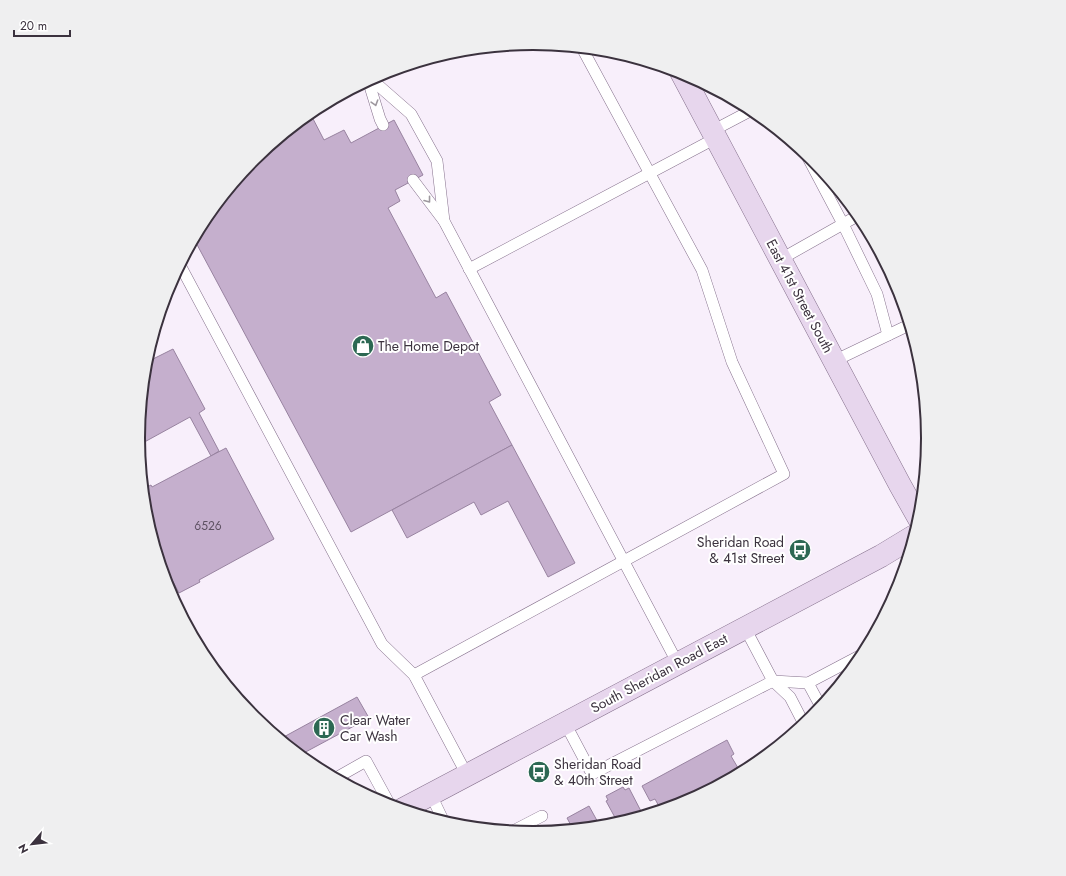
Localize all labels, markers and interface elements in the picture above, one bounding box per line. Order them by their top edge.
scale bar [14,12,70,38]
text: 20 m [20,17,47,35]
one-way arrow [370,99,379,106]
one-way arrow [423,196,430,203]
street label: East 41st Street South [762,236,838,356]
shop icon: The Home Depot [350,333,376,359]
place label: The Home Depot [378,336,480,356]
house number: 6526 [194,517,222,535]
place label: Sheridan Road & 41st Street [697,532,785,568]
bus stop icon: Sheridan Road & 41st Street [787,537,813,563]
street label: South Sheridan Road East [587,628,732,718]
place label: Clear Water Car Wash [340,710,411,746]
building icon: Clear Water Car Wash [311,715,337,741]
place label: Sheridan Road & 40th Street [554,754,641,790]
bus stop icon: Sheridan Road & 40th Street [526,759,552,785]
north arrow [12,824,52,864]
text: N [14,841,32,856]

